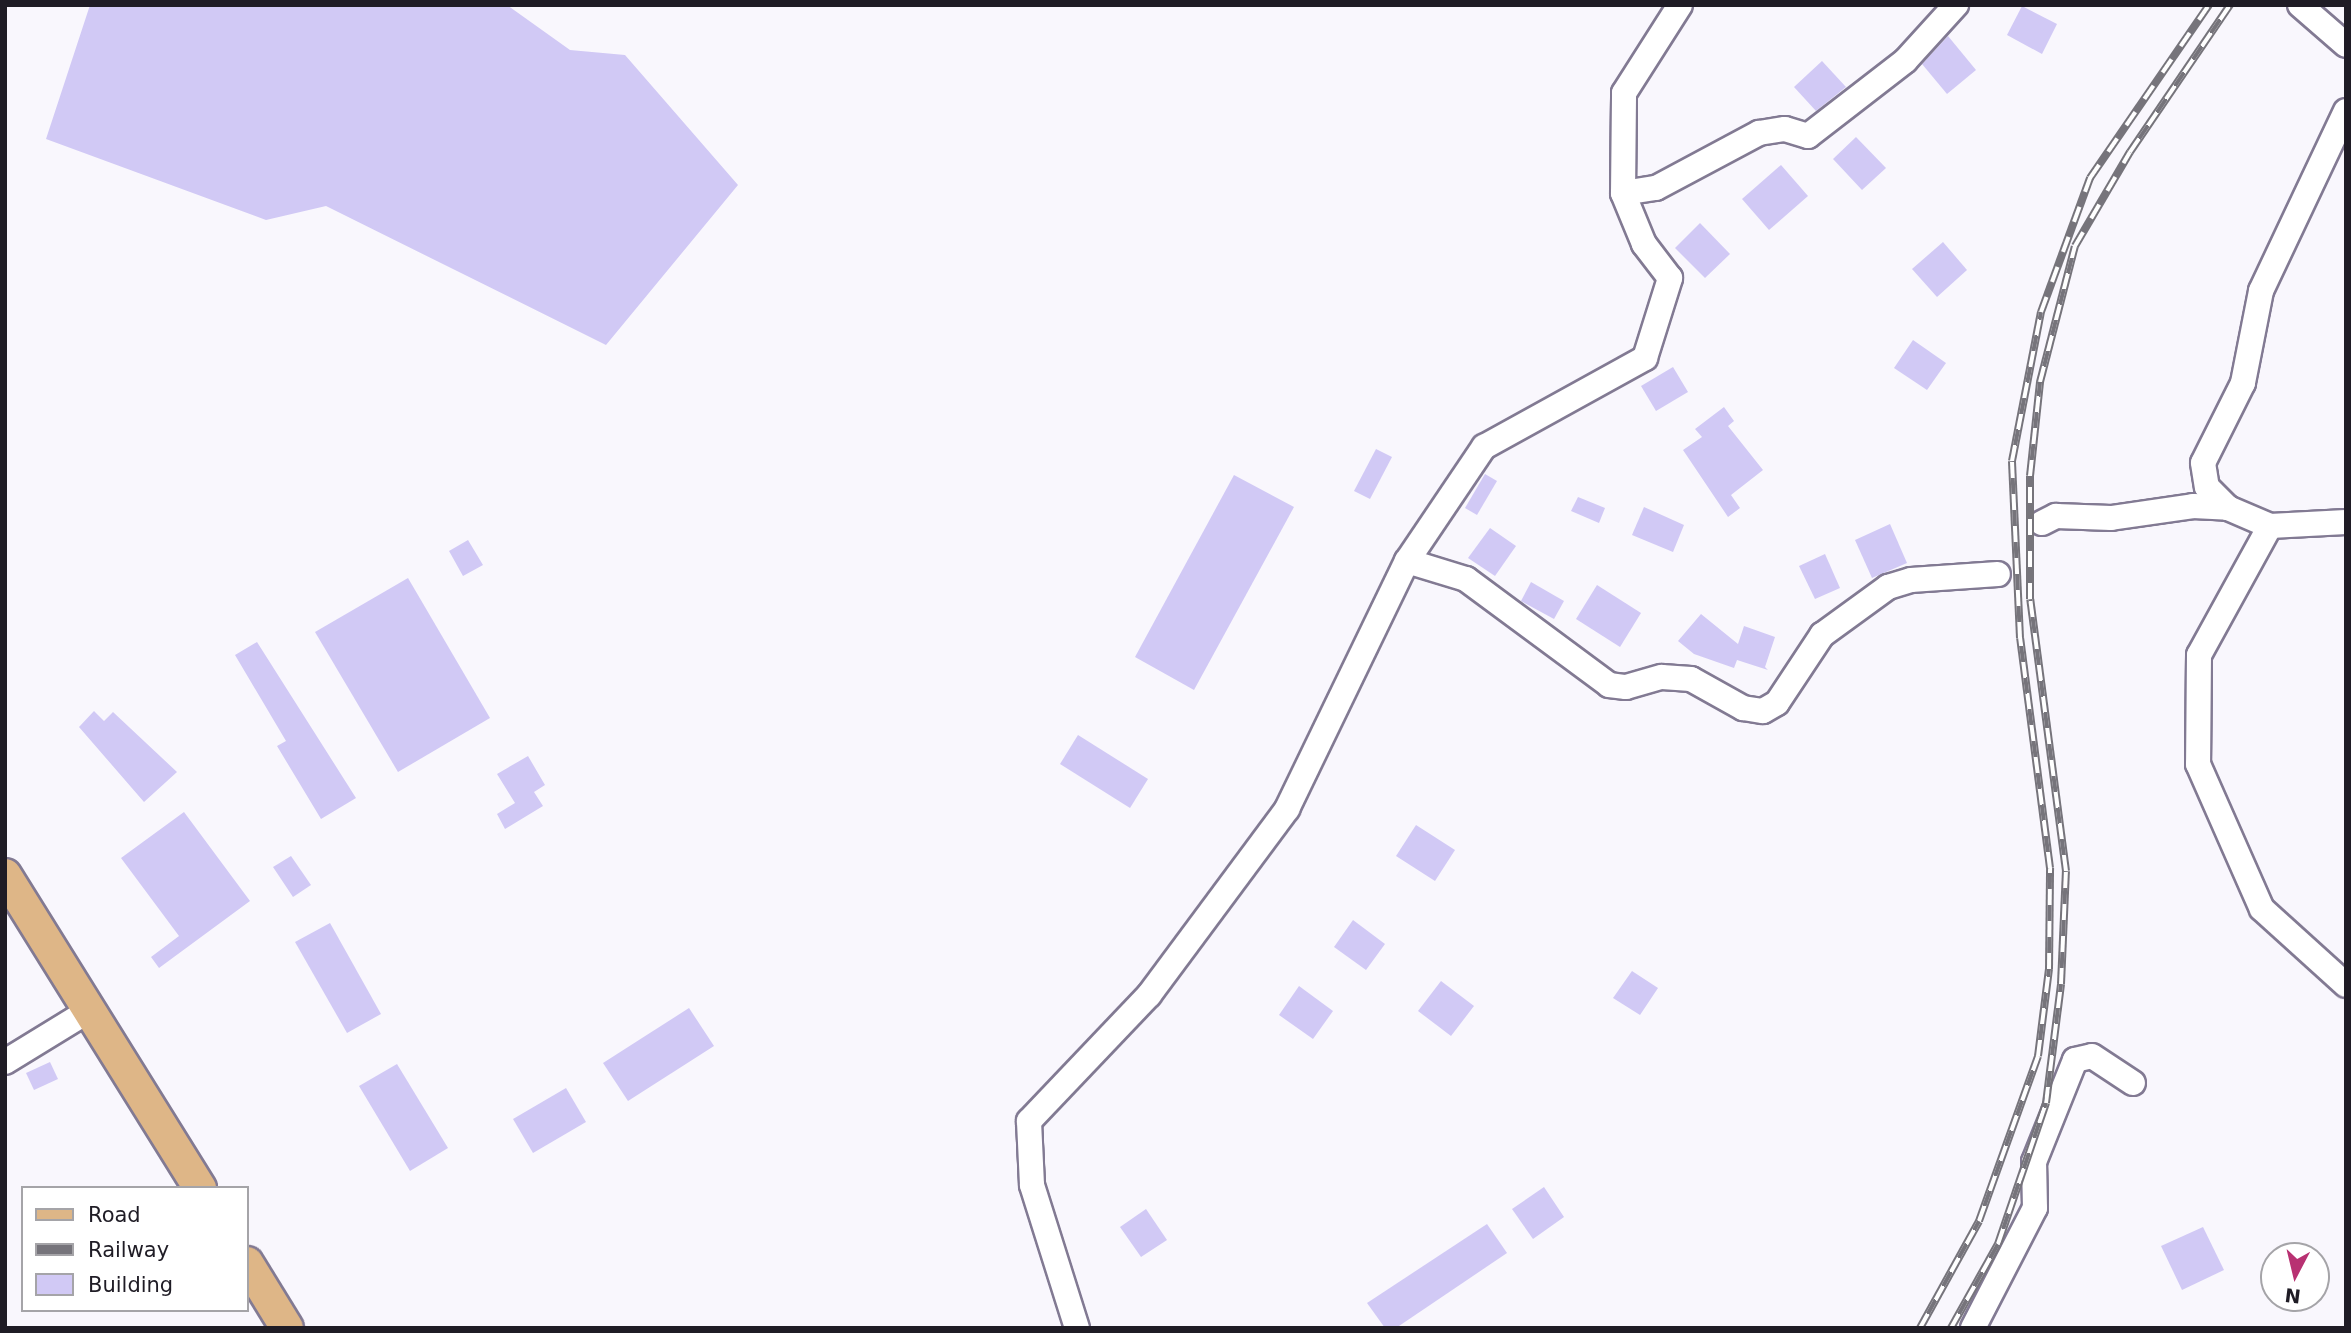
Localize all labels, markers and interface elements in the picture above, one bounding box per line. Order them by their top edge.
legend [21,1186,248,1312]
text: Road [88,1203,141,1227]
text: Railway [88,1238,169,1262]
north arrow [2260,1242,2330,1312]
text: Building [88,1273,173,1297]
text: N [2283,1284,2302,1308]

